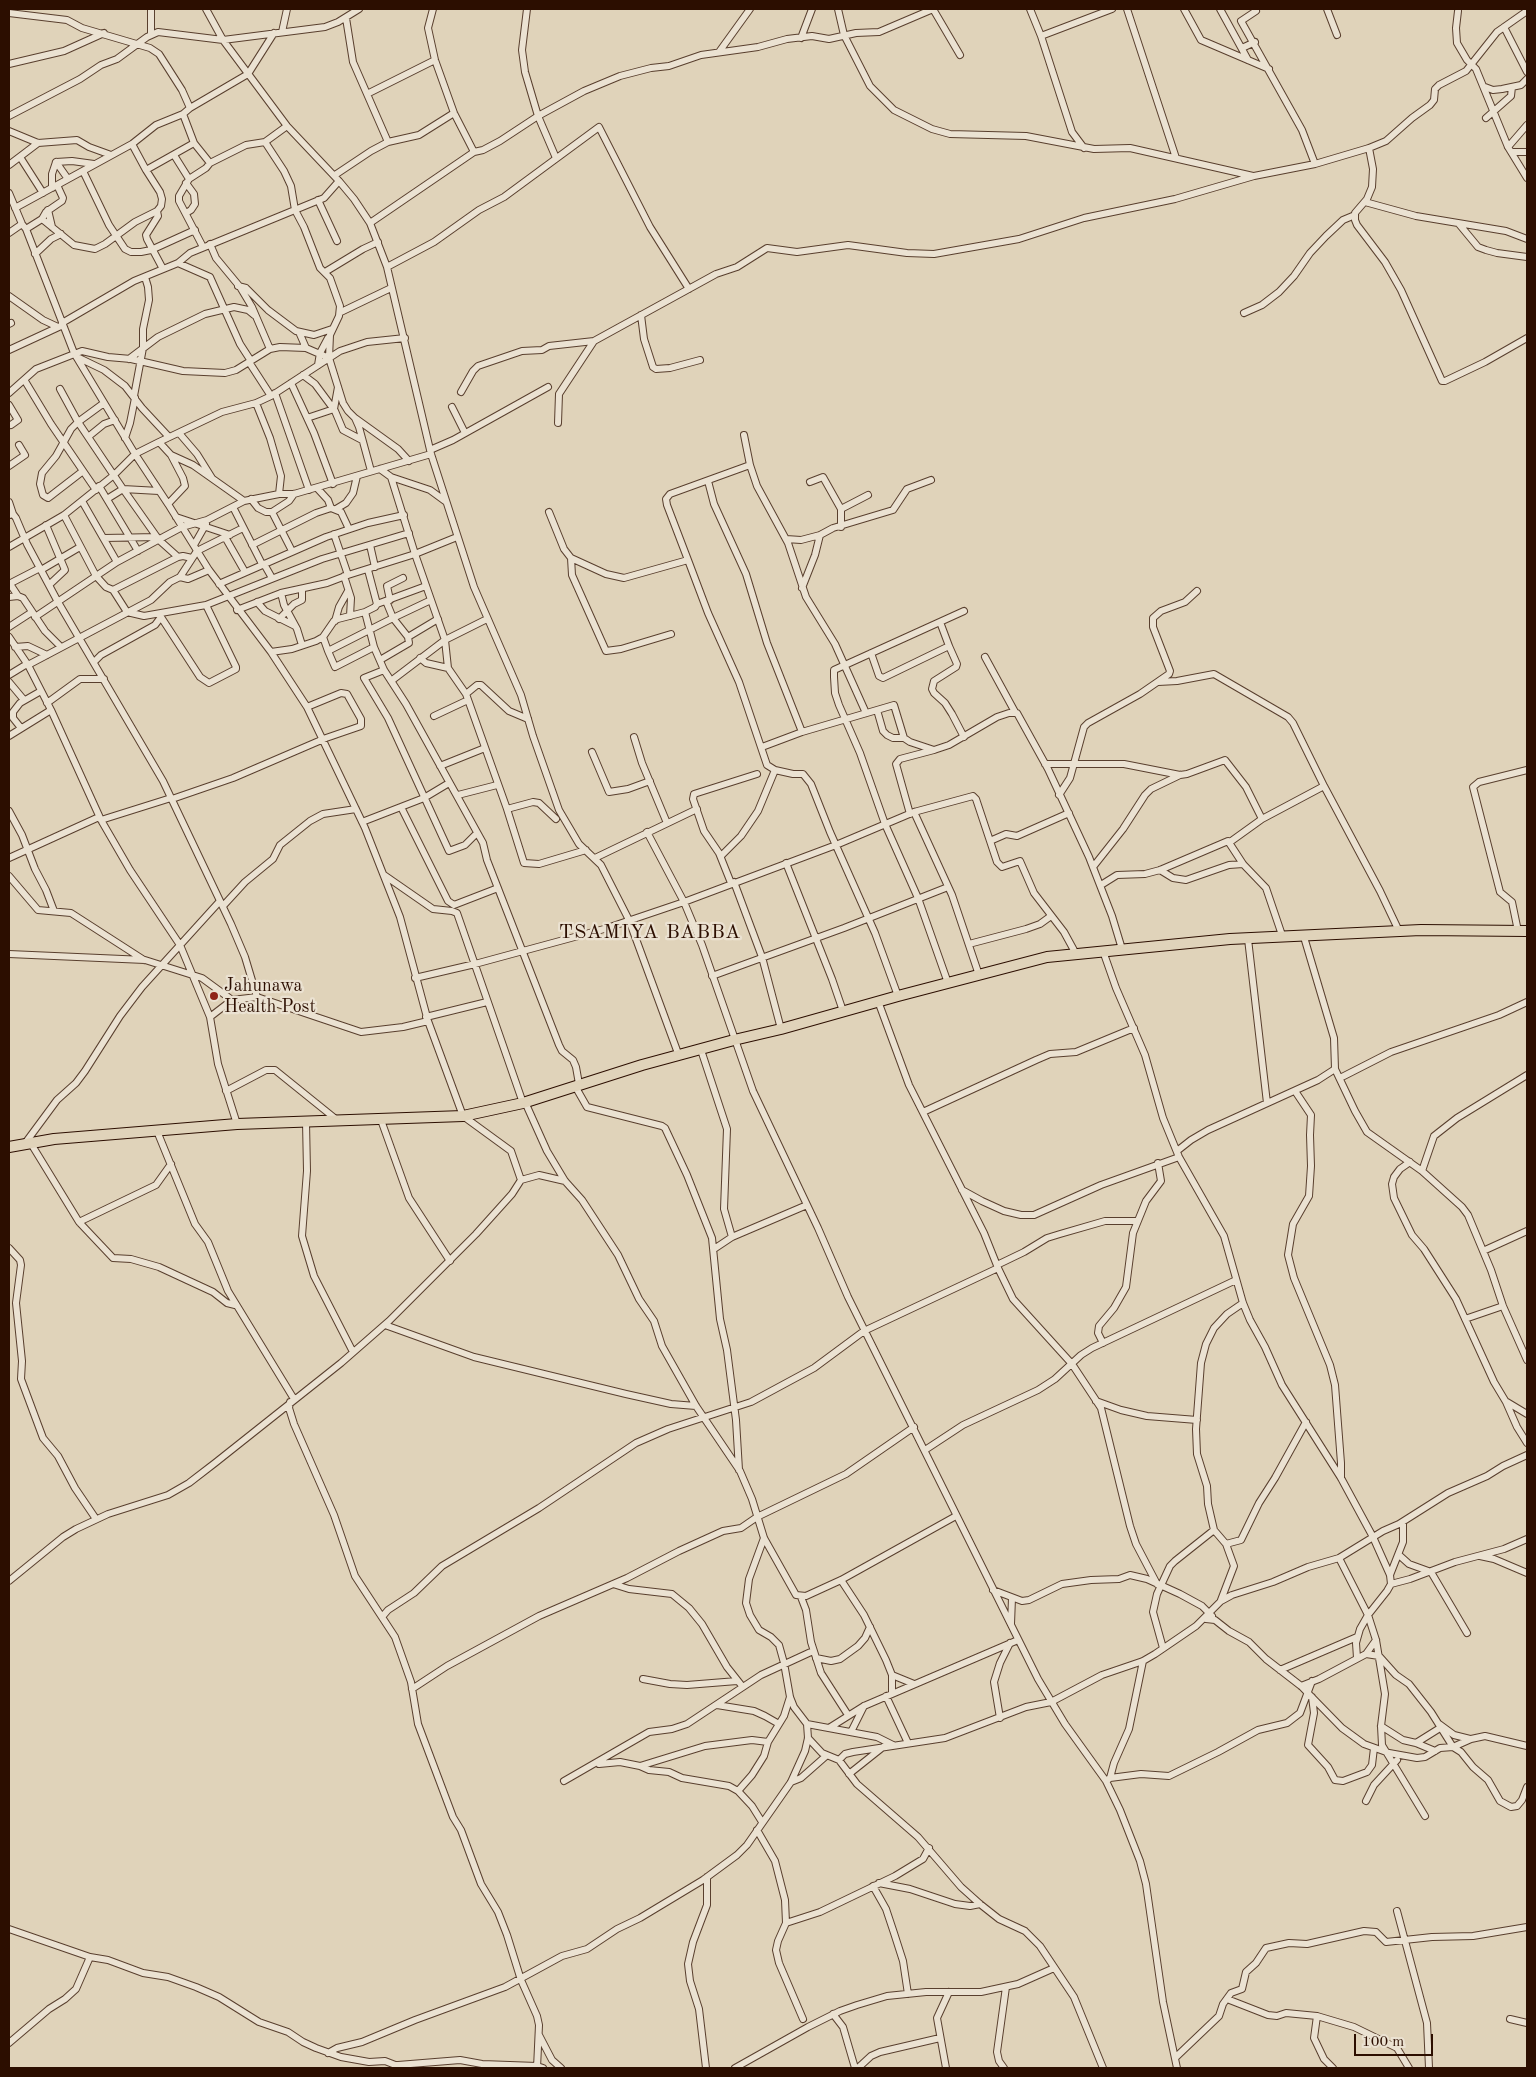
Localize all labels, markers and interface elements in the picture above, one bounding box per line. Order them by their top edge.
district label: TSAMIYA BABBA [557,921,743,945]
place label: Jahunawa Health Post [224,975,316,1018]
marker: Jahunawa Health Post [208,990,220,1002]
scale bar [1356,2024,1435,2056]
text: 100 m [1362,2035,1404,2050]

